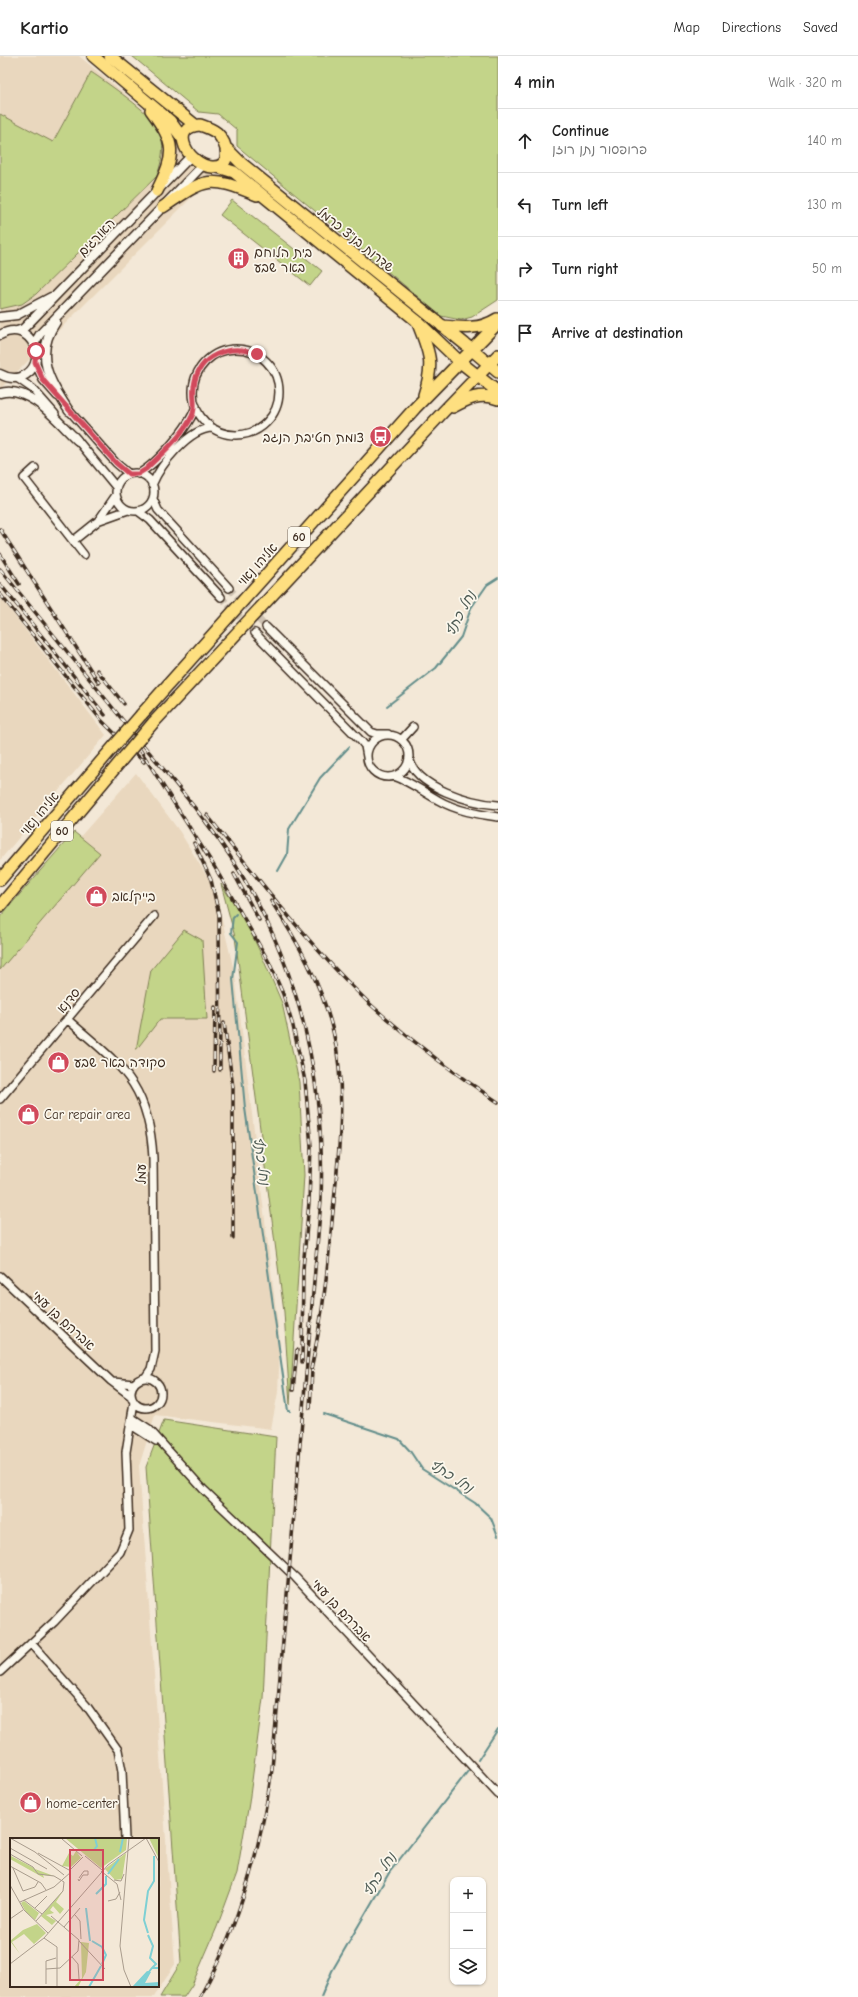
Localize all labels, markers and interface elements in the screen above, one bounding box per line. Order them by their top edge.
text: Kartio [20,17,69,39]
text: Map [673,19,700,36]
text: Directions [722,19,781,36]
text: Saved [803,19,838,36]
text: 4 min [514,73,555,92]
text: Walk · 320 m [768,75,842,90]
text: Continue [552,122,609,140]
icon: ahead [514,130,536,152]
text: 140 m [808,133,842,148]
text: פרופסור נתן רוזן [552,142,647,157]
icon: left [514,194,536,216]
text: Turn left [552,196,608,214]
text: 130 m [807,197,842,212]
street label: שדרות בנ"צ כרמל [314,204,397,275]
street label: האורגים [75,215,118,259]
place label: בית הלוחם באר שבע [254,245,312,275]
building icon: בית הלוחם באר שבע [226,246,252,272]
icon: right [514,258,536,280]
text: Turn right [552,260,618,278]
text: 50 m [812,261,842,276]
icon: arrive [514,322,536,344]
text: Arrive at destination [552,324,683,342]
route start [27,342,45,360]
route end [248,345,266,363]
bus stop icon: צומת חטיבת הנגב [367,424,393,450]
place label: צומת חטיבת הנגב [263,430,364,445]
road number: 60 [288,527,310,547]
street label: אליהו נאוי [234,540,281,590]
water label: נחל כתף [442,587,480,639]
street label: אליהו נאוי [17,788,63,839]
road number: 60 [51,821,73,841]
shop icon: בייקלאב [84,883,110,909]
place label: בייקלאב [112,889,156,905]
street label: סדנא [54,985,83,1016]
shop icon: סקודה באר שבע [46,1049,72,1075]
place label: סקודה באר שבע [74,1055,166,1071]
shop icon: Car repair area [16,1101,42,1127]
place label: Car repair area [44,1107,131,1122]
water label: נחל כתף [250,1136,273,1187]
street label: עמל [134,1163,149,1185]
street label: אברהם בן עמי [29,1287,98,1353]
water label: נחל כתף [427,1456,477,1497]
street label: אברהם בן עמי [309,1576,375,1645]
shop icon: home-center [17,1790,43,1816]
place label: home-center [46,1796,118,1811]
inset map [10,1838,159,1987]
water label: נחל כתף [359,1849,400,1899]
map controls [450,1877,486,1985]
button: + [450,1877,486,1913]
button: − [450,1913,486,1949]
button: layers [450,1949,486,1985]

